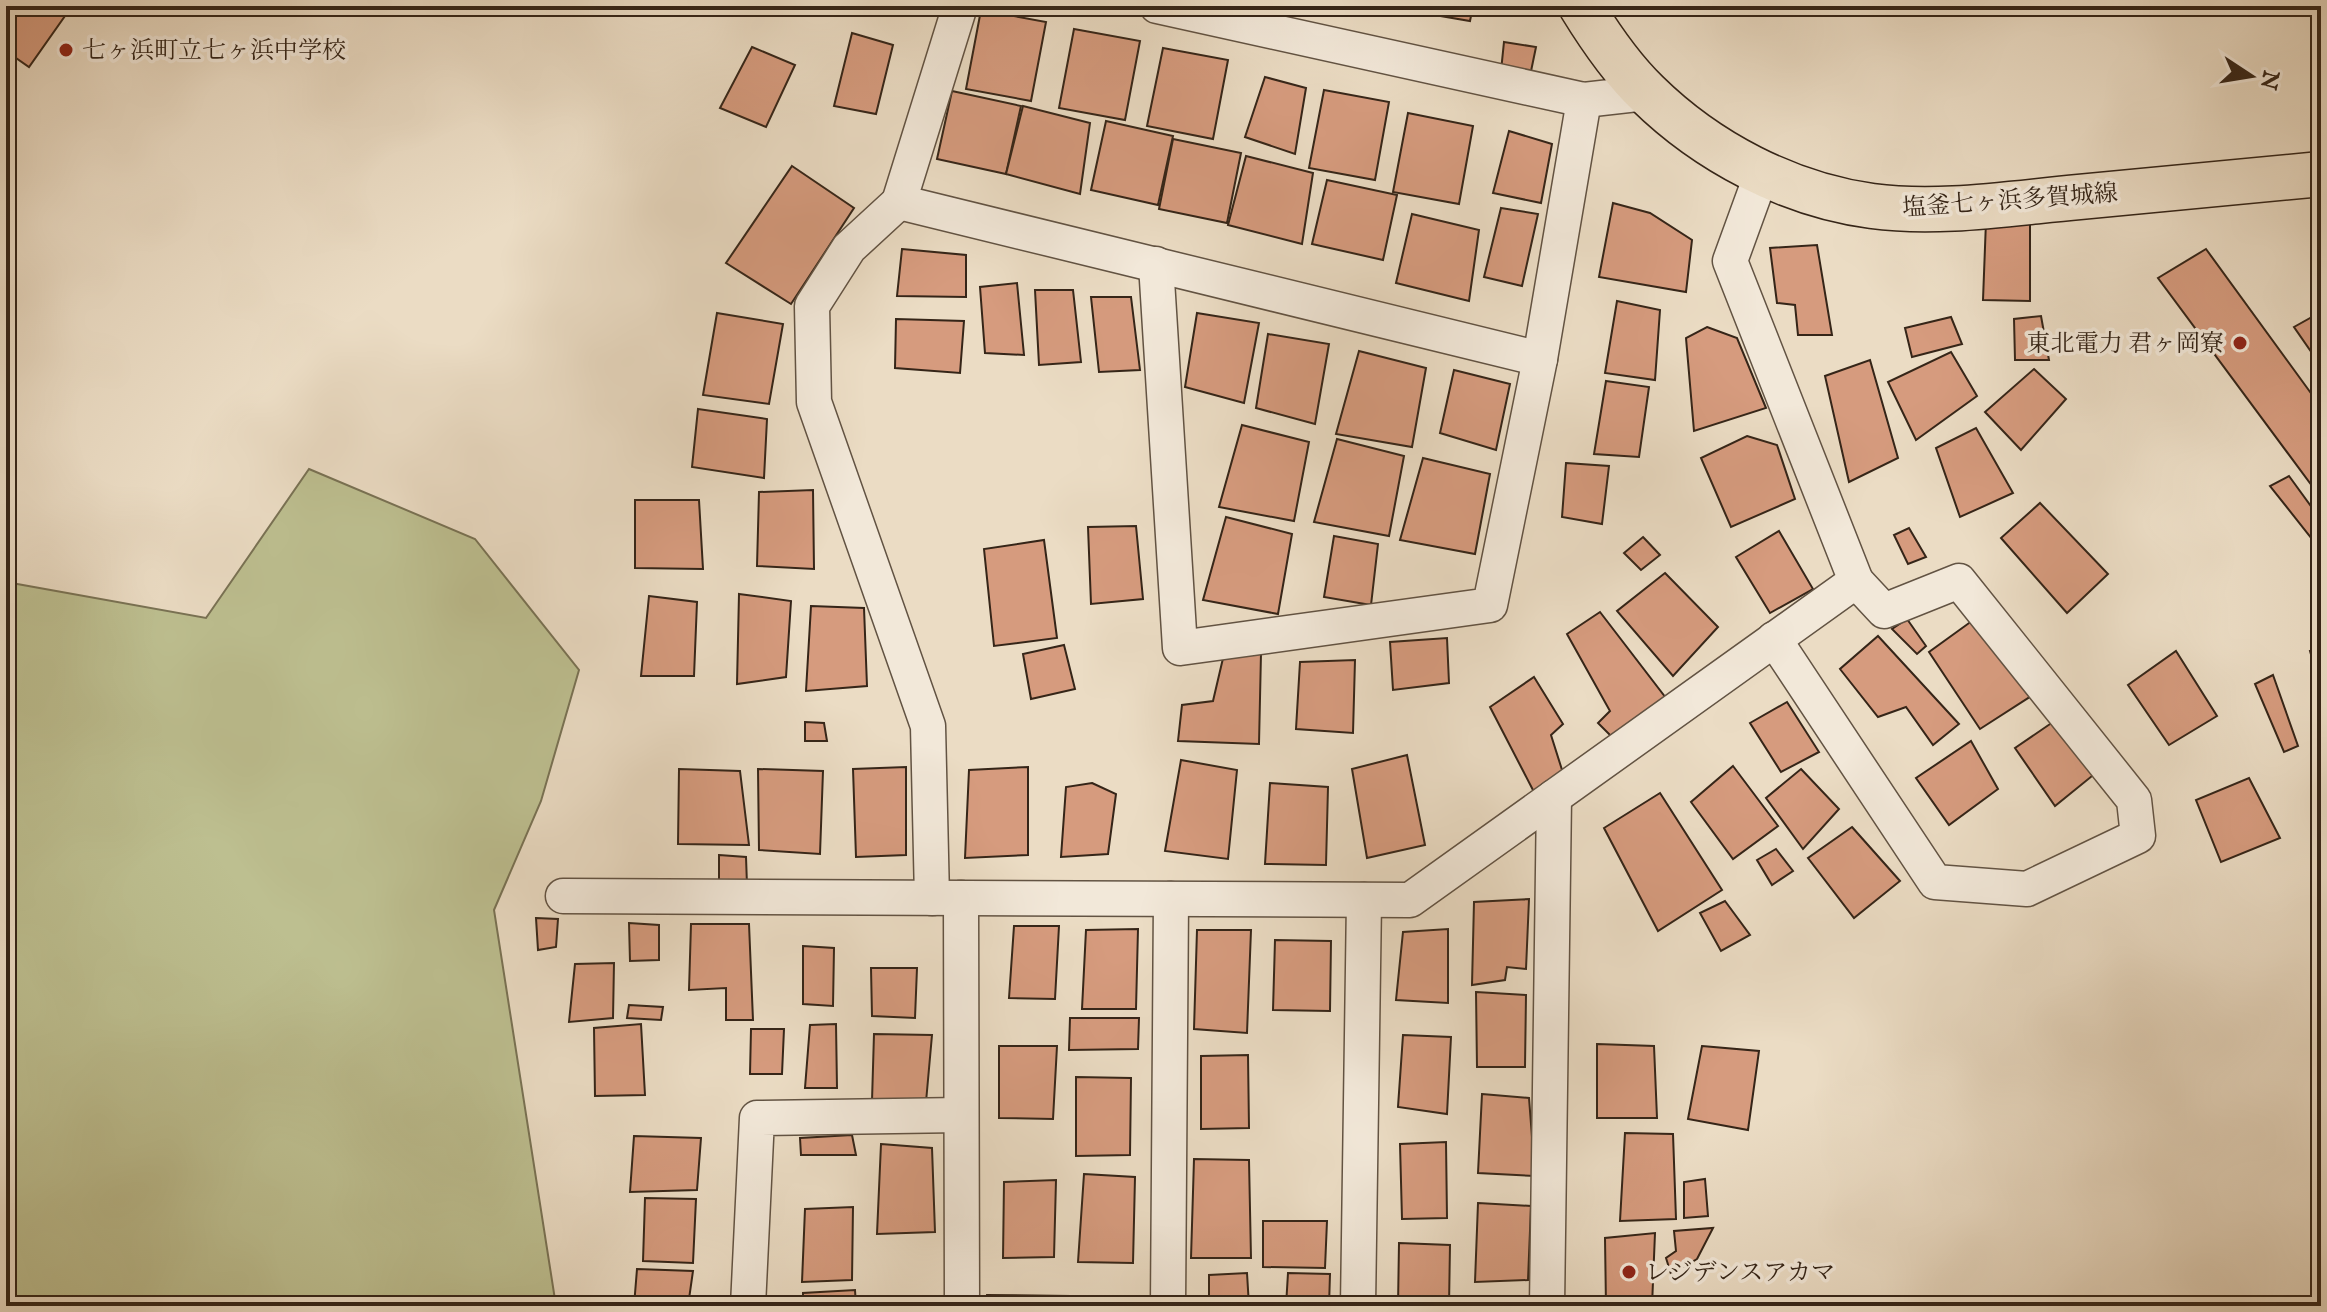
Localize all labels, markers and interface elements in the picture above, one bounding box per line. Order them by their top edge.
place label: 七ヶ浜町立七ヶ浜中学校 [82,36,346,67]
north arrow [2211,36,2291,116]
marker: 七ヶ浜町立七ヶ浜中学校 [57,41,75,59]
text: N [2253,67,2284,92]
street label: 塩釜七ヶ浜多賀城線 [1901,179,2119,224]
place label: 東北電力 君ヶ岡寮 [2027,329,2224,360]
marker: 東北電力 君ヶ岡寮 [2231,334,2249,352]
place label: レジデンスアカマ [1645,1258,1835,1289]
marker: レジデンスアカマ [1620,1263,1638,1281]

